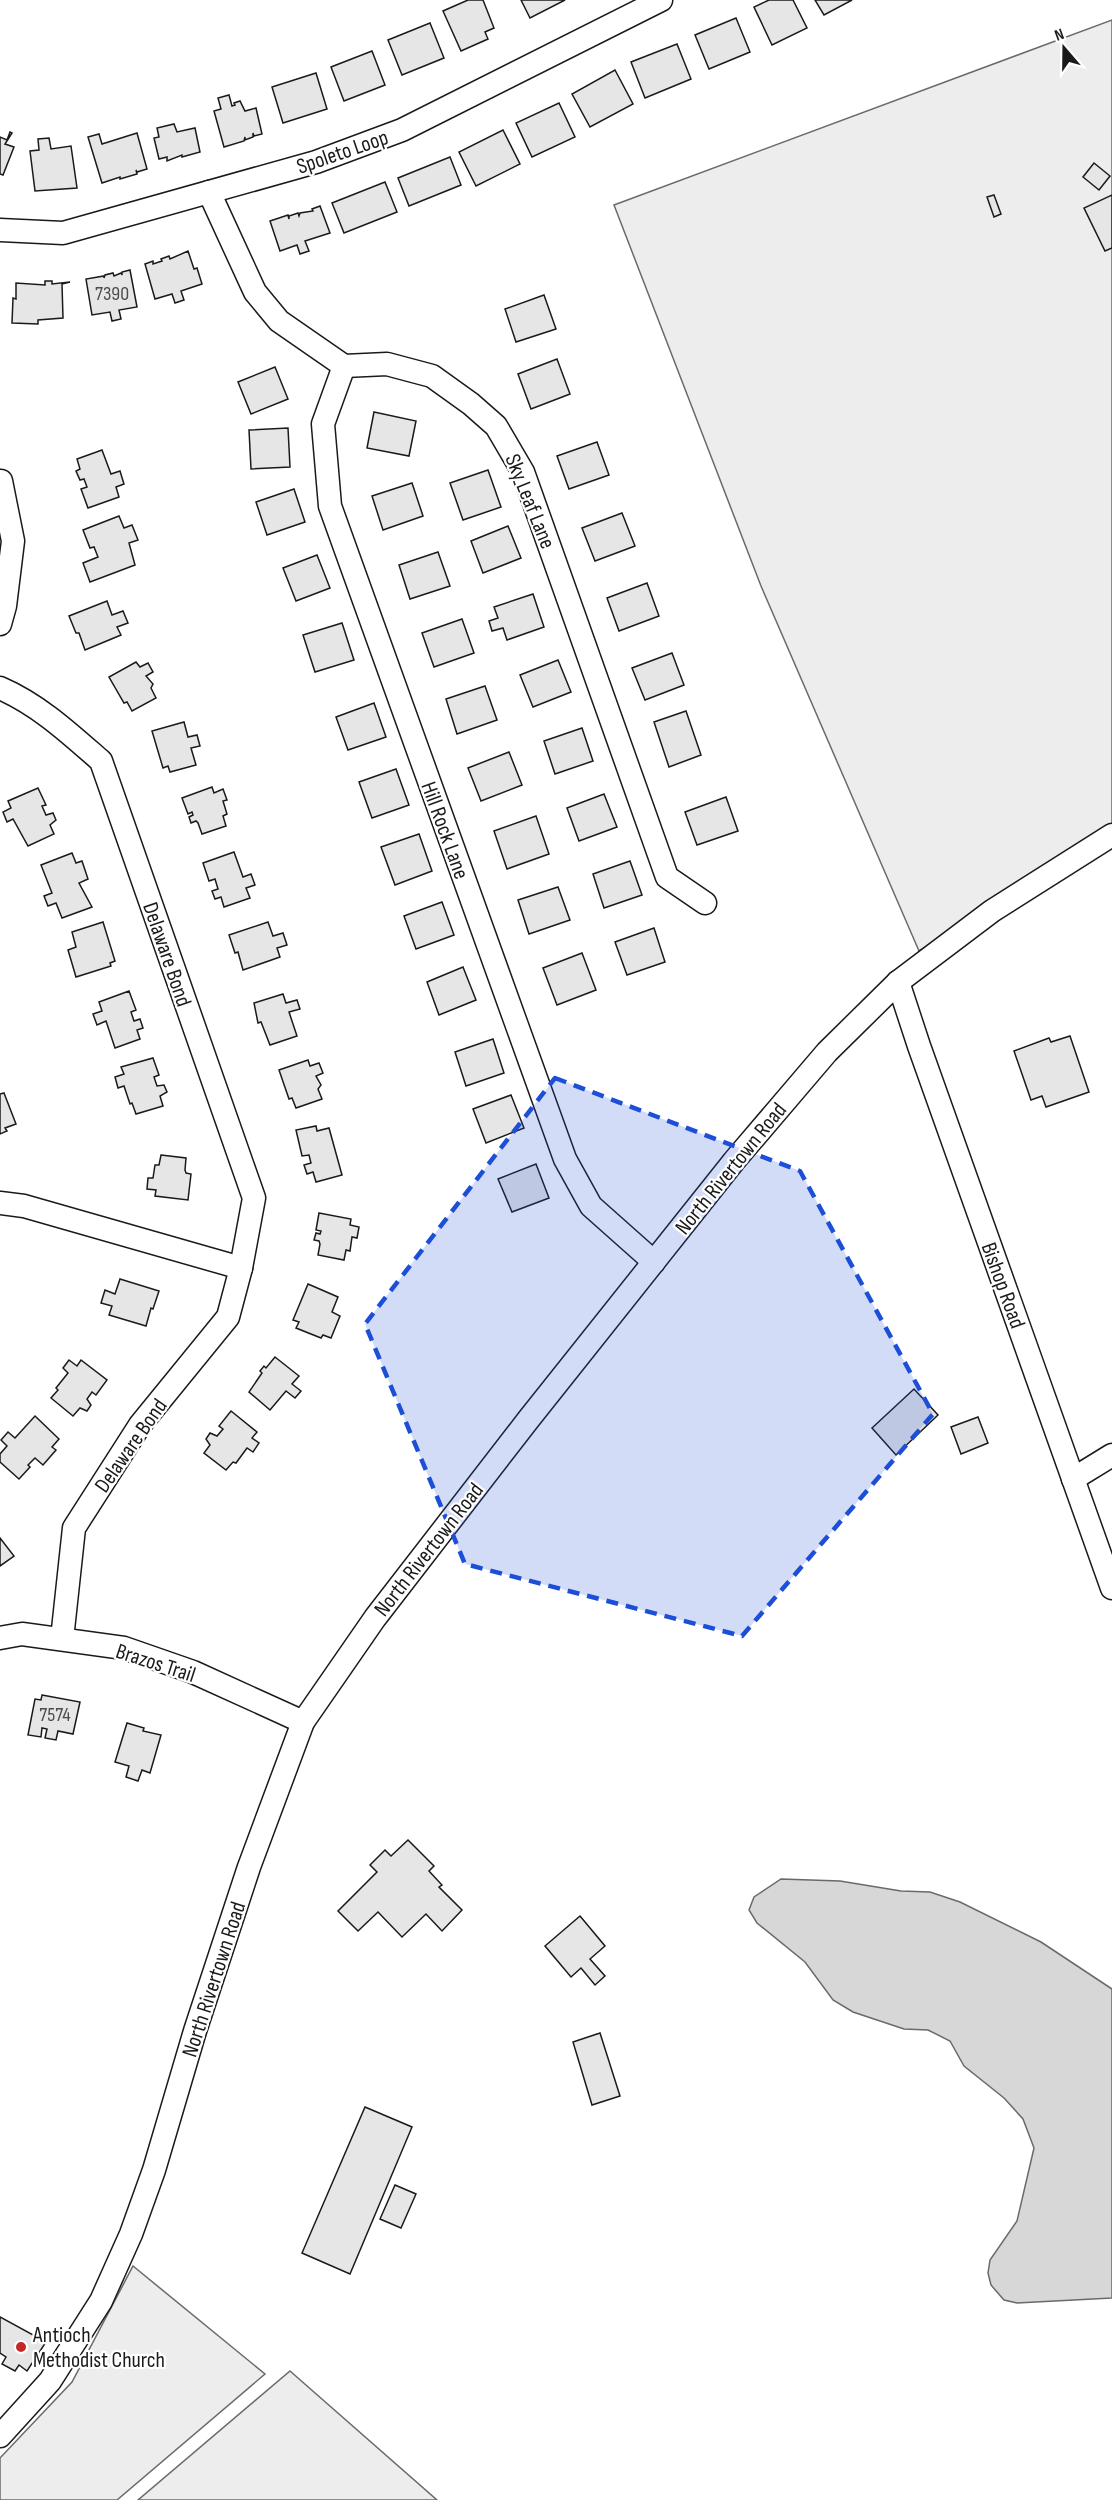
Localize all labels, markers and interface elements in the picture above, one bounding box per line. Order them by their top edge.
north arrow [1034,18,1094,78]
text: N [1052,25,1067,46]
street label: Spoleto Loop [293,124,392,181]
house number: 7390 [95,282,129,306]
street label: Sky Leaf Lane [498,450,561,553]
street label: Hill Rock Lane [415,778,475,883]
street label: Delaware Bond [136,899,197,1010]
street label: North Rivertown Road [670,1097,793,1240]
street label: Bishop Road [975,1239,1031,1332]
street label: Delaware Bond [89,1394,173,1498]
street label: North Rivertown Road [369,1478,490,1622]
street label: Brazos Trail [112,1638,199,1689]
house number: 7574 [39,1703,71,1727]
street label: North Rivertown Road [177,1898,252,2061]
place label: Antioch Methodist Church [32,2322,165,2374]
marker: Antioch Methodist Church [14,2340,28,2354]

